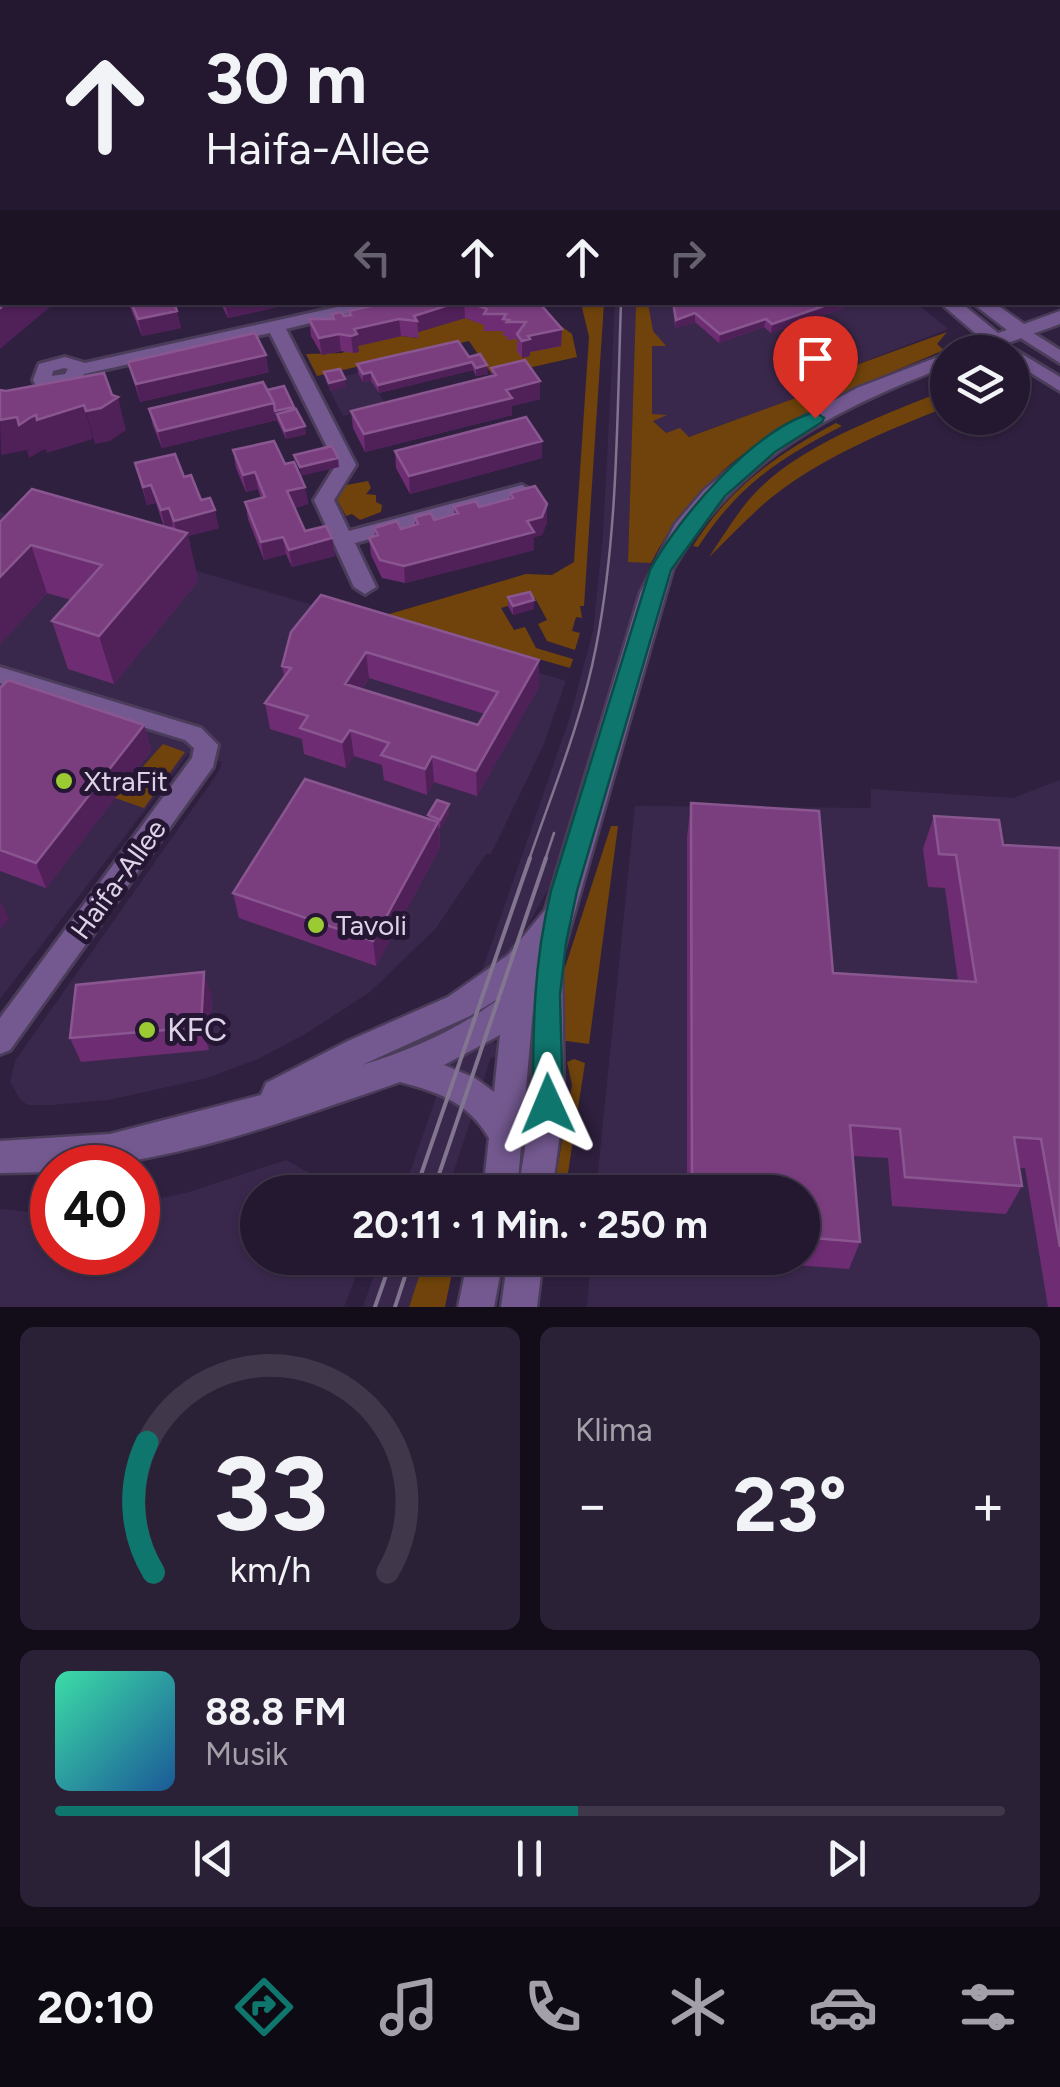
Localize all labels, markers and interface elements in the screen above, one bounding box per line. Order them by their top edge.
text: 30 m [205,36,367,121]
icon: ahead [40,40,170,170]
text: Haifa-Allee [205,121,430,175]
icon: left [345,230,400,285]
icon: ahead [450,230,505,285]
icon: ahead [555,230,610,285]
icon: right [660,230,715,285]
pin [773,316,858,419]
icon: arrive [788,331,843,386]
map controls [930,335,1030,435]
button: layers [930,335,1030,435]
place label: XtraFit [84,764,168,798]
marker: XtraFit [53,770,75,792]
street label: Haifa-Allee [63,812,173,946]
place label: Tavoli [336,908,407,942]
marker: Tavoli [305,914,327,936]
place label: KFC [167,1011,227,1049]
marker: KFC [136,1019,158,1041]
position arrow [496,1052,600,1156]
speed limit sign: 40 [30,1145,160,1275]
text: 20:11 · 1 Min. · 250 m [352,1202,708,1248]
text: Klima [575,1411,653,1449]
text: 33 [212,1431,328,1556]
text: 23° [733,1460,847,1550]
text: − [575,1472,609,1538]
text: + [971,1472,1005,1538]
text: km/h [229,1548,311,1591]
text: 88.8 FM [205,1689,347,1735]
text: Musik [205,1735,288,1773]
icon: previous [186,1831,241,1886]
icon: pause [502,1831,557,1886]
icon: next [819,1831,874,1886]
icon: directions [229,1972,299,2042]
icon: music [374,1972,444,2042]
icon: phone [518,1972,588,2042]
icon: climate [663,1972,733,2042]
icon: car [808,1972,878,2042]
icon: filters [953,1972,1023,2042]
text: 20:10 [37,1980,154,2034]

